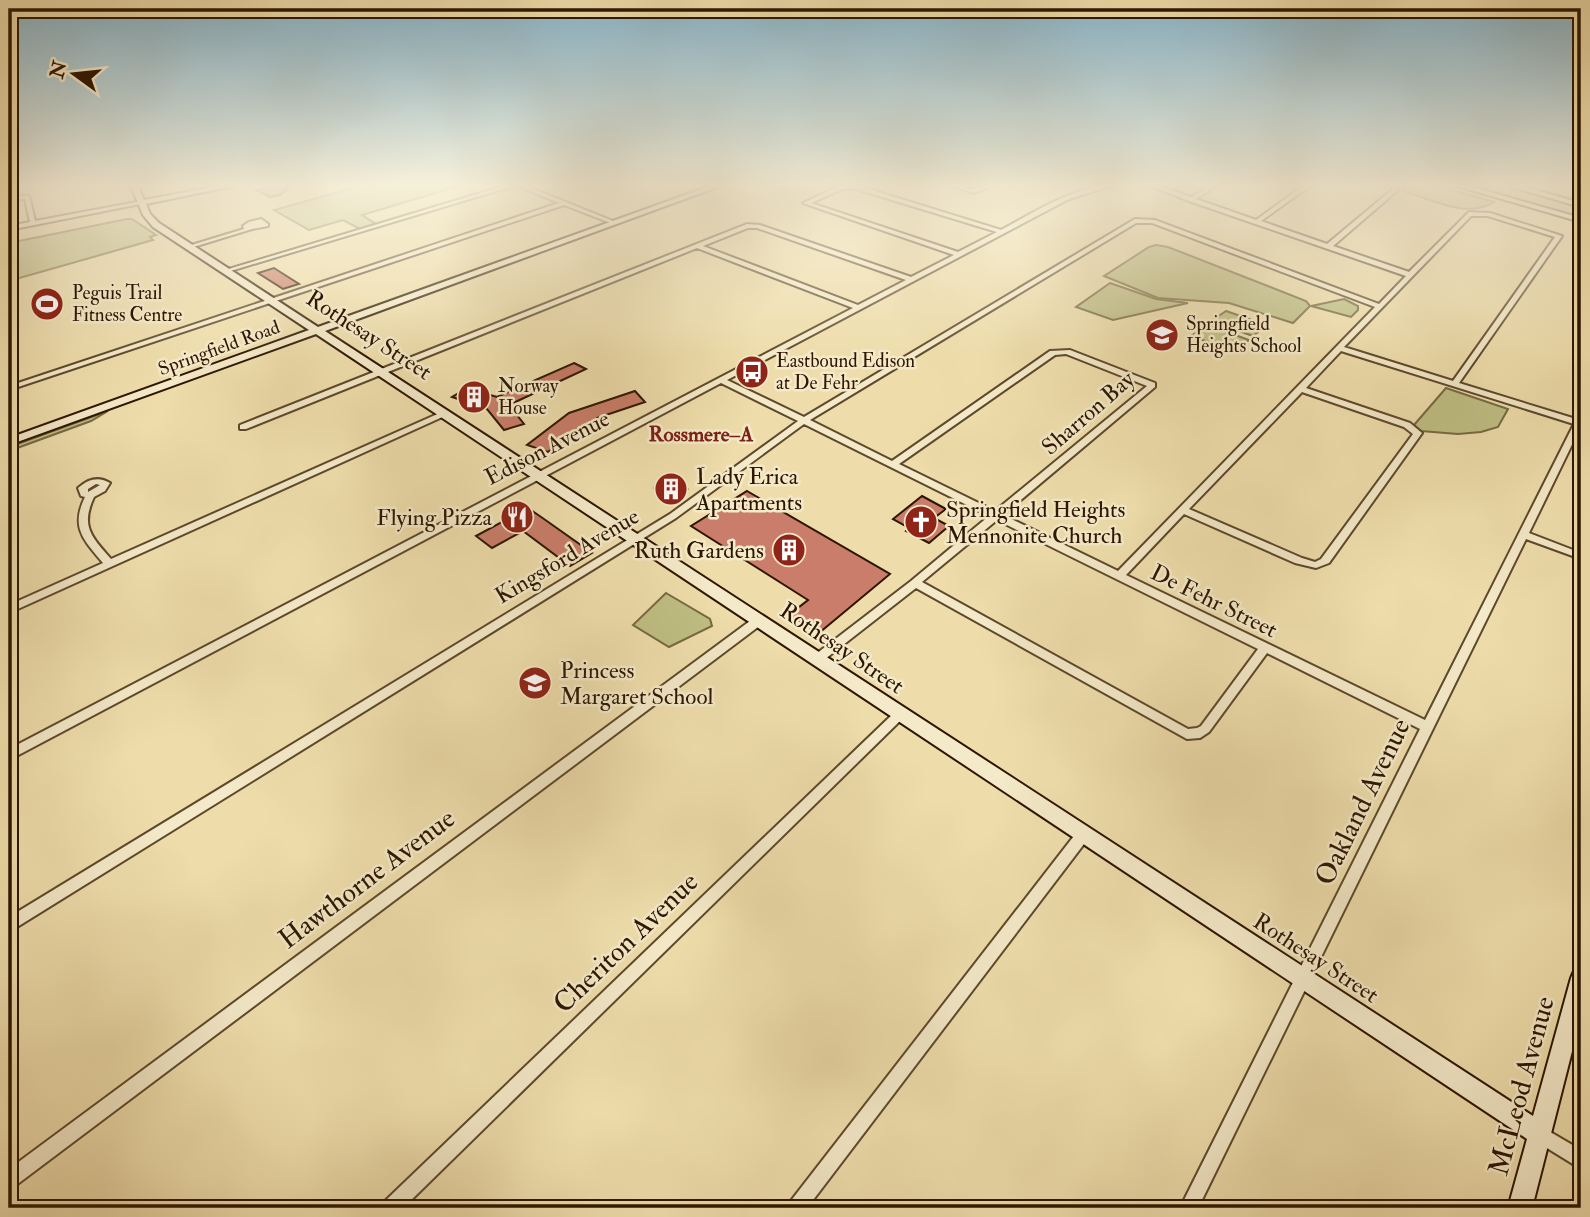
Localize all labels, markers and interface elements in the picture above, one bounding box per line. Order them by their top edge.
north arrow [38,38,108,108]
text: N [44,58,73,82]
place label: Peguis Trail Fitness Centre [72,281,182,327]
street label: Rothesay Street [301,284,437,386]
sports icon: Peguis Trail Fitness Centre [28,285,66,323]
place label: Springfield Heights School [1186,312,1302,358]
street label: Springfield Road [155,315,284,382]
school or university icon: Springfield Heights School [1143,316,1181,354]
place label: Eastbound Edison at De Fehr [776,349,915,395]
bus stop icon: Eastbound Edison at De Fehr [733,353,771,391]
street label: Sharron Bay [1036,364,1141,461]
place label: Norway House [498,374,559,420]
building icon: Norway House [455,378,493,416]
street label: Edison Avenue [480,404,615,492]
district label: Rossmere–A [649,421,754,448]
place label: Lady Erica Apartments [695,462,802,518]
building icon: Lady Erica Apartments [652,470,690,508]
place label: Springfield Heights Mennonite Church [946,495,1125,550]
restaurant icon: Flying Pizza [498,498,536,536]
street label: Kingsford Avenue [490,501,645,610]
place label: Flying Pizza [376,503,493,532]
church icon: Springfield Heights Mennonite Church [902,503,940,541]
building icon: Ruth Gardens [770,531,808,569]
place label: Ruth Gardens [634,536,764,565]
street label: De Fehr Street [1146,558,1282,644]
street label: Rothesay Street [774,596,910,700]
place label: Princess Margaret School [560,656,713,711]
school or university icon: Princess Margaret School [516,664,554,702]
street label: Oakland Avenue [1307,713,1419,891]
street label: Hawthorne Avenue [272,801,462,957]
street label: Cheriton Avenue [546,865,706,1021]
street label: Rothesay Street [1248,907,1384,1009]
street label: McLeod Avenue [1481,992,1563,1179]

